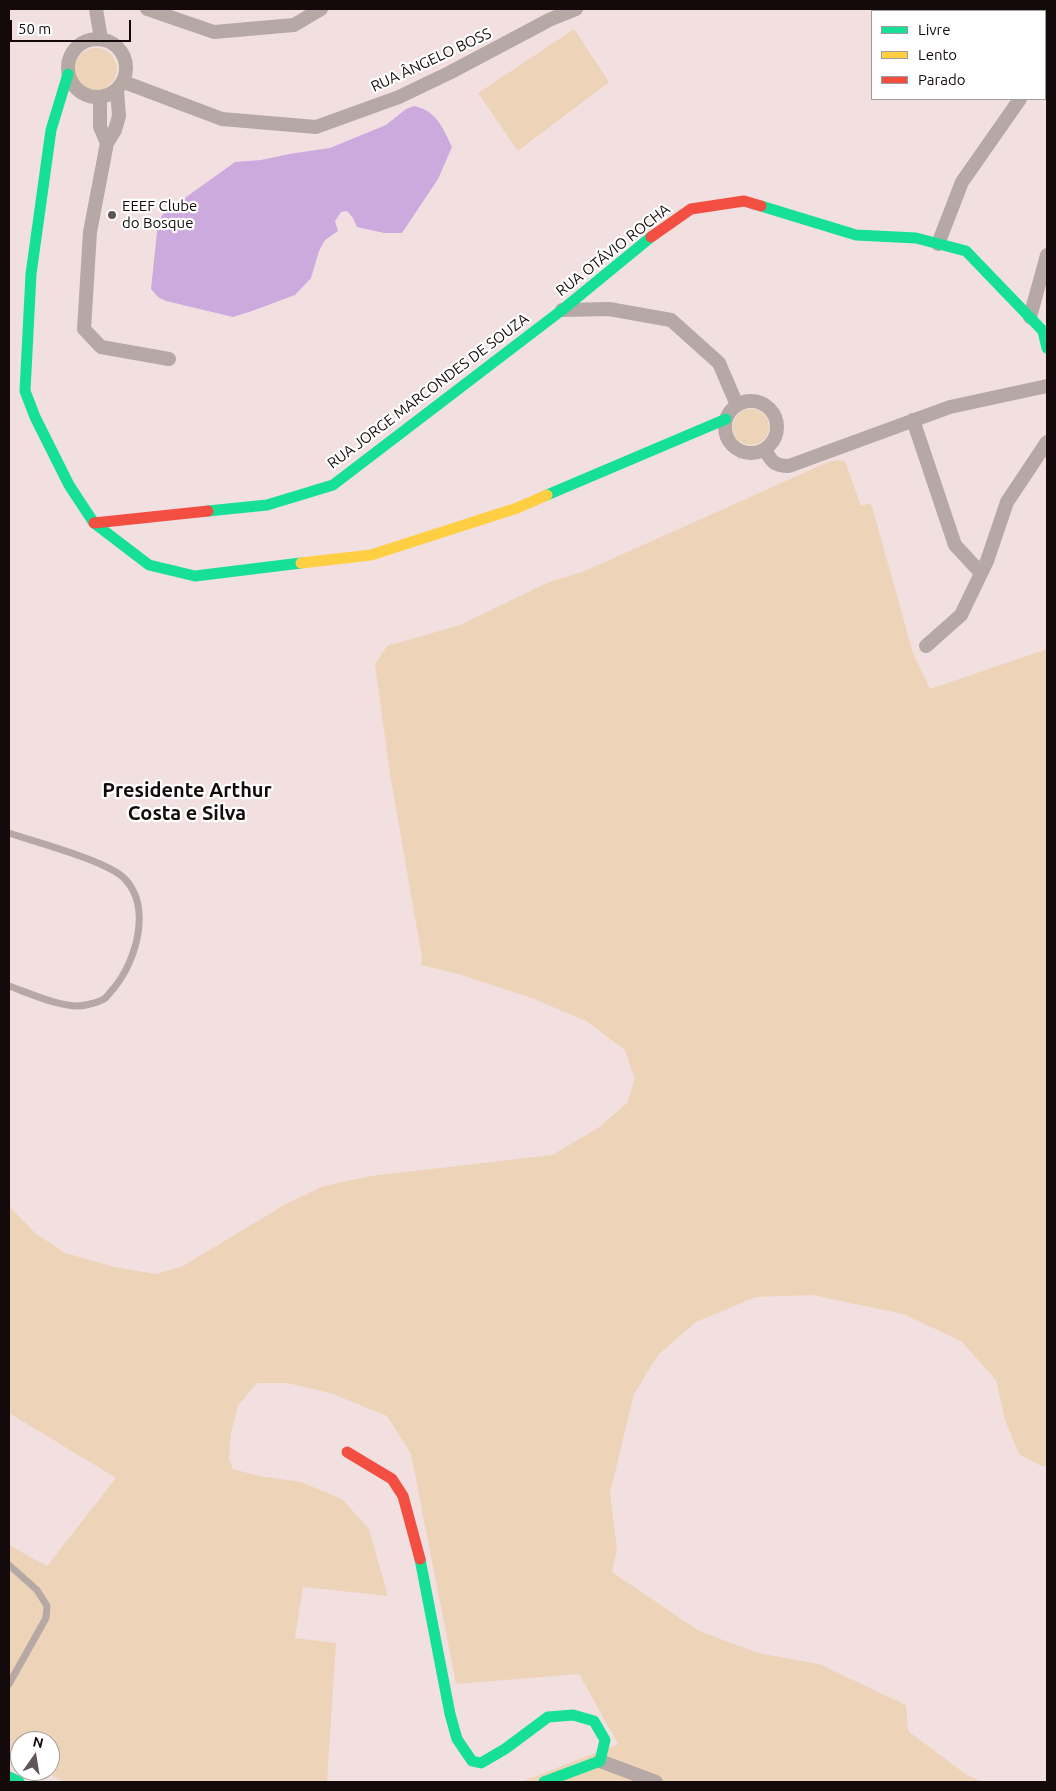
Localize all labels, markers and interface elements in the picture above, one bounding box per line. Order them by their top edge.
scale bar [12,10,134,42]
legend [871,10,1046,100]
text: 50 m [18,20,51,37]
text: Livre [918,21,951,38]
street label: RUA ÂNGELO BOSS [368,24,494,96]
text: Lento [918,46,957,63]
text: Parado [918,71,965,88]
place label: EEEF Clube do Bosque [122,197,197,232]
street label: RUA OTÁVIO ROCHA [553,200,673,300]
marker: EEEF Clube do Bosque [106,209,118,221]
street label: RUA JORGE MARCONDES DE SOUZA [324,309,532,473]
district label: Presidente Arthur Costa e Silva [102,778,272,825]
north arrow [10,1731,60,1781]
text: N [31,1733,45,1751]

